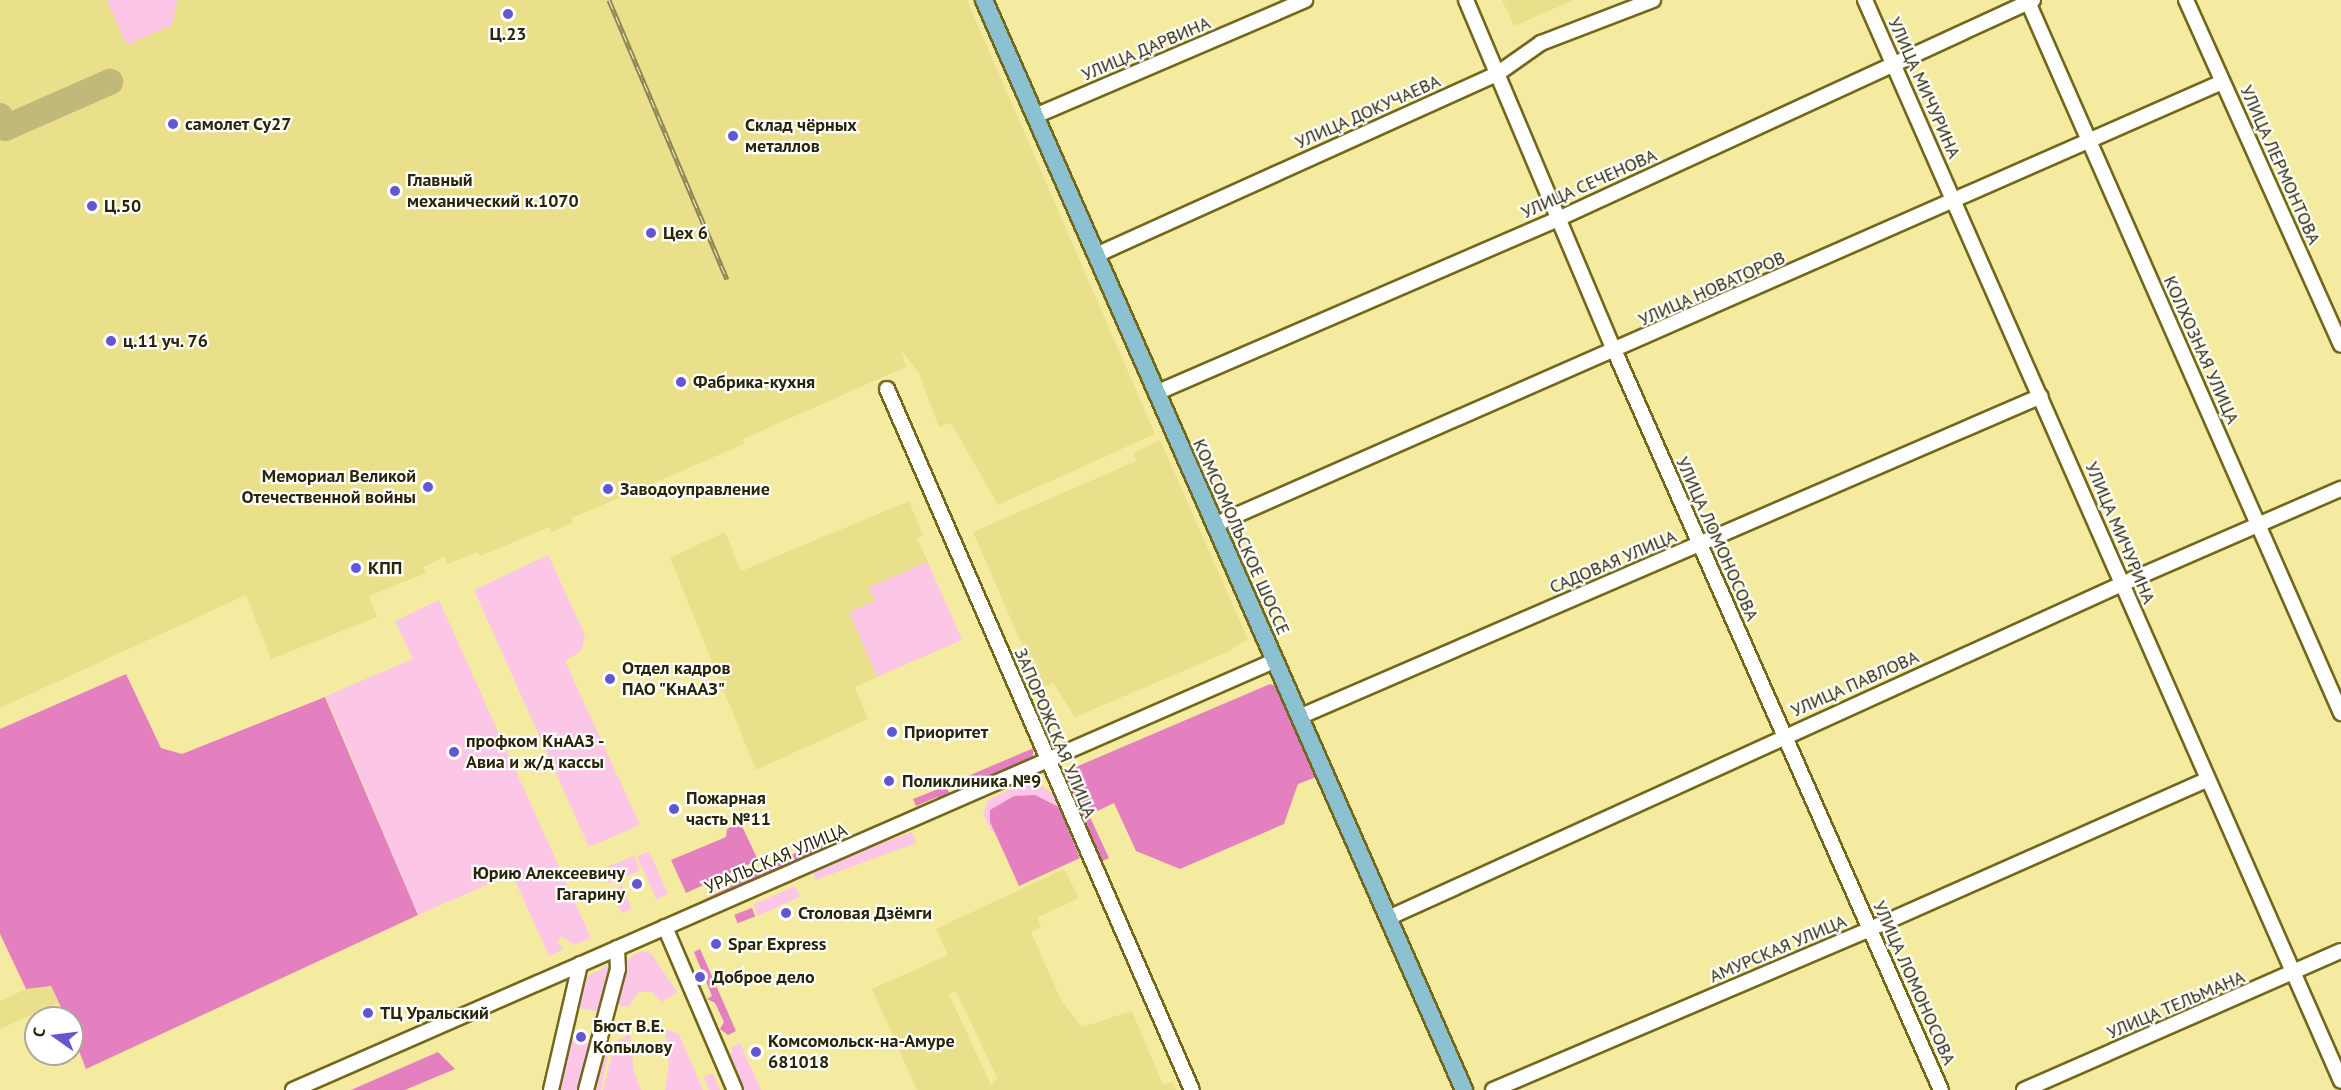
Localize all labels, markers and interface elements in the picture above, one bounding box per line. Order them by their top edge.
marker: Ц.23 [501,7,515,21]
street label: УЛИЦА ДАРВИНА [1078,12,1214,86]
street label: УЛИЦА МИЧУРИНА [1883,14,1965,162]
place label: Ц.23 [489,23,527,45]
street label: УЛИЦА ДОКУЧАЕВА [1292,70,1444,154]
street label: УЛИЦА ЛЕРМОНТОВА [2235,82,2325,248]
place label: самолет Су27 [185,113,292,135]
place label: Склад чёрных металлов [745,115,857,158]
marker: самолет Су27 [166,117,180,131]
marker: Склад чёрных металлов [726,129,740,143]
street label: УЛИЦА СЕЧЕНОВА [1518,144,1660,224]
place label: Главный механический к.1070 [407,170,579,213]
marker: Главный механический к.1070 [388,184,402,198]
place label: Ц.50 [104,195,141,217]
marker: Ц.50 [85,199,99,213]
place label: Цех 6 [663,222,708,244]
marker: Цех 6 [644,226,658,240]
street label: УЛИЦА НОВАТОРОВ [1635,247,1789,331]
street label: КОЛХОЗНАЯ УЛИЦА [2159,272,2243,428]
place label: ц.11 уч. 76 [123,330,210,352]
marker: ц.11 уч. 76 [104,334,118,348]
place label: Фабрика-кухня [693,371,815,393]
marker: Фабрика-кухня [674,375,688,389]
street label: КОМСОМОЛЬСКОЕ ШОССЕ [1188,436,1294,638]
street label: УЛИЦА ЛОМОНОСОВА [1671,453,1763,625]
street label: УЛИЦА МИЧУРИНА [2080,458,2160,608]
place label: Мемориал Великой Отечественной войны [241,466,416,508]
place label: Заводоуправление [620,478,770,500]
marker: Мемориал Великой Отечественной войны [421,480,435,494]
marker: Заводоуправление [601,482,615,496]
street label: САДОВАЯ УЛИЦА [1546,525,1680,599]
place label: КПП [368,557,402,579]
marker: КПП [349,561,363,575]
street label: ЗАПОРОЖСКАЯ УЛИЦА [1009,645,1101,821]
street label: УЛИЦА ПАВЛОВА [1788,646,1922,722]
place label: Отдел кадров ПАО "КнААЗ" [622,658,731,700]
marker: Отдел кадров ПАО "КнААЗ" [603,672,617,686]
place label: Приоритет [904,721,988,743]
marker: Приоритет [885,725,899,739]
place label: профком КнААЗ - Авиа и ж/д кассы [466,731,605,774]
marker: профком КнААЗ - Авиа и ж/д кассы [447,745,461,759]
place label: Поликлиника №9 [902,770,1041,792]
marker: Поликлиника №9 [880,772,898,790]
place label: Пожарная часть №11 [686,788,772,830]
marker: Пожарная часть №11 [667,802,681,816]
street label: УРАЛЬСКАЯ УЛИЦА [701,819,851,899]
place label: Юрию Алексеевичу Гагарину [472,863,625,906]
marker: Юрию Алексеевичу Гагарину [630,877,644,891]
street label: УЛИЦА ЛОМОНОСОВА [1868,897,1960,1069]
place label: Столовая Дзёмги [798,902,932,924]
marker: Столовая Дзёмги [779,906,793,920]
street label: АМУРСКАЯ УЛИЦА [1706,910,1850,988]
place label: Spar Express [728,933,826,955]
marker: Spar Express [709,937,723,951]
place label: Доброе дело [712,966,815,988]
street label: УЛИЦА ТЕЛЬМАНА [2103,966,2249,1044]
marker: Доброе дело [693,970,707,984]
place label: ТЦ Уральский [380,1002,489,1024]
north arrow [24,1006,84,1066]
marker: ТЦ Уральский [361,1006,375,1020]
place label: Бюст В.Е. Копылову [593,1016,672,1058]
text: С [28,1025,49,1039]
marker: Бюст В.Е. Копылову [574,1030,588,1044]
place label: Комсомольск-на-Амуре 681018 [768,1031,955,1074]
marker: Комсомольск-на-Амуре 681018 [749,1045,763,1059]

